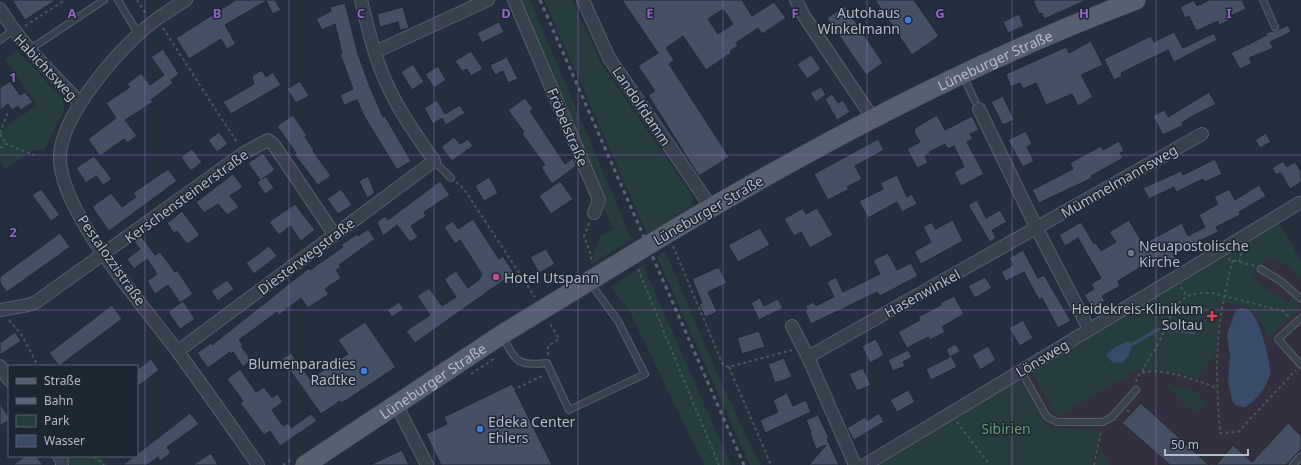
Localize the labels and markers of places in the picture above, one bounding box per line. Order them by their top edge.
place label: Autohaus Winkelmann [817,3,900,38]
marker: Autohaus Winkelmann [903,15,913,25]
place label: Neuapostolische Kirche [1139,236,1249,271]
marker: Neuapostolische Kirche [1126,248,1136,258]
place label: Hotel Utspann [504,268,599,287]
marker: Hotel Utspann [491,272,501,282]
place label: Heidekreis-Klinikum Soltau [1072,299,1203,334]
marker: Heidekreis-Klinikum Soltau [1206,310,1218,322]
place label: Blumenparadies Radtke [248,354,356,389]
marker: Blumenparadies Radtke [359,366,369,376]
place label: Edeka Center Ehlers [488,412,576,447]
marker: Edeka Center Ehlers [475,424,485,434]

